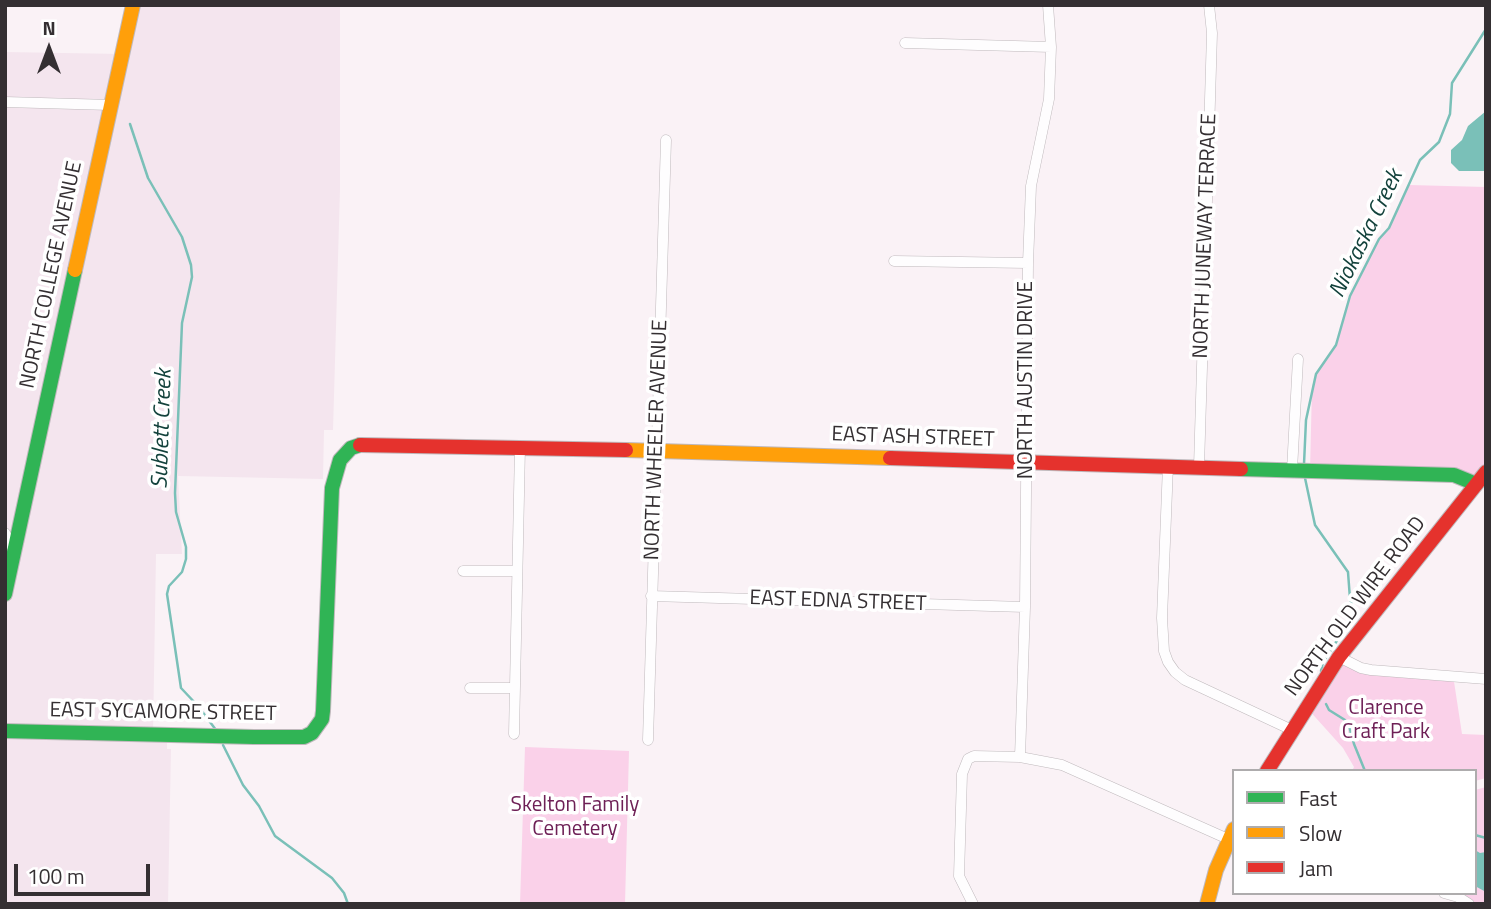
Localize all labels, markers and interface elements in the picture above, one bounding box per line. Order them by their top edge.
text: N [42,13,56,42]
north arrow [14,14,84,84]
street label: NORTH JUNEWAY TERRACE [1189,113,1223,359]
street label: NORTH COLLEGE AVENUE [16,159,88,391]
water label: Niokaska Creek [1324,166,1410,302]
street label: NORTH AUSTIN DRIVE [1014,281,1040,479]
street label: NORTH WHEELER AVENUE [640,319,674,561]
water label: Sublett Creek [147,369,179,489]
street label: EAST ASH STREET [831,423,995,453]
street label: NORTH OLD WIRE ROAD [1280,512,1432,702]
street label: EAST EDNA STREET [749,586,927,618]
park label: Clarence Craft Park [1342,696,1430,746]
street label: EAST SYCAMORE STREET [49,698,277,728]
legend [1232,769,1477,895]
text: Fast [1299,782,1337,814]
park label: Skelton Family Cemetery [510,793,640,843]
text: Slow [1299,817,1342,849]
scale bar [18,850,154,894]
text: Jam [1299,852,1333,884]
text: 100 m [27,860,84,892]

